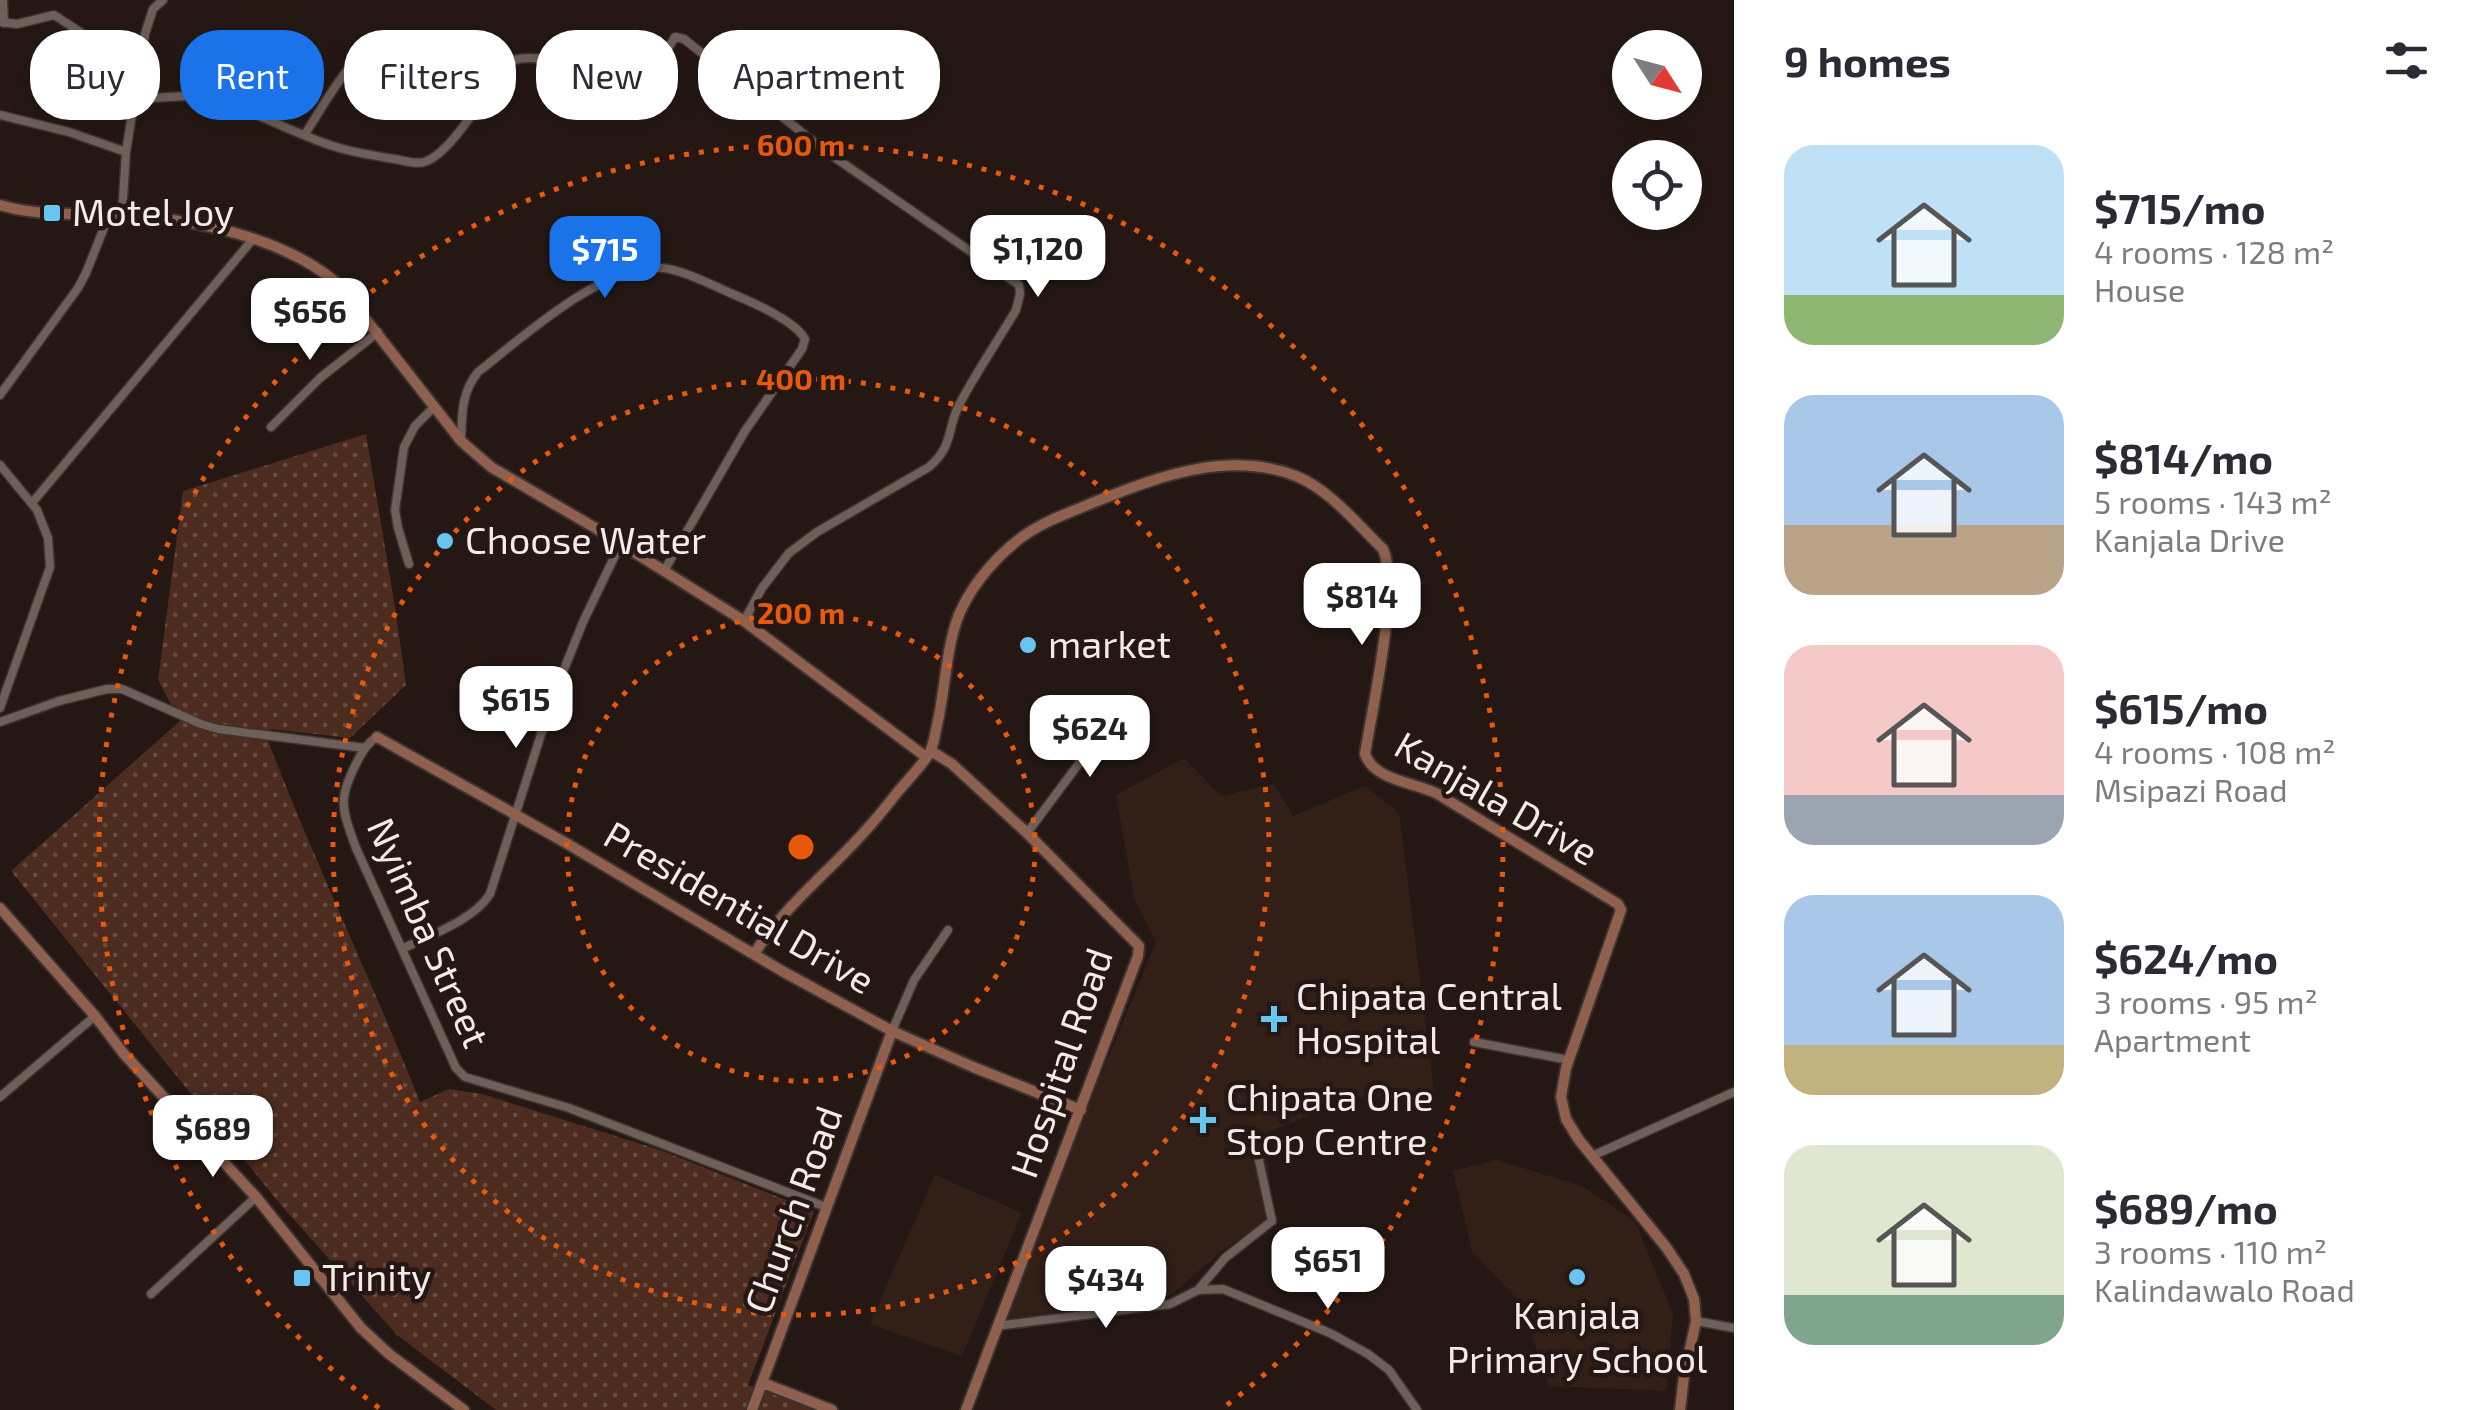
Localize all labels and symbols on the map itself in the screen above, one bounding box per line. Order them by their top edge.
north arrow [1612,30,1702,120]
text: 600 m [757,126,845,162]
place label: Motel Joy [72,188,234,234]
marker: Motel Joy [41,202,63,224]
pin: $1,120 [957,215,1119,300]
pin: $715 [546,216,664,301]
pin: $656 [251,278,369,363]
text: 400 m [756,360,846,396]
place label: Choose Water [465,516,706,562]
marker: Choose Water [434,530,456,552]
pin: $814 [1303,563,1421,648]
text: 200 m [757,594,845,630]
place label: market [1048,620,1171,666]
marker: market [1017,634,1039,656]
pin: $615 [457,666,575,751]
pin: $624 [1031,695,1149,780]
street label: Kanjala Drive [1387,721,1607,874]
street label: Nyimba Street [359,810,501,1054]
street label: Presidential Drive [597,810,883,1002]
centre of rings [783,829,819,865]
street label: Hospital Road [999,942,1121,1183]
place label: Chipata Central Hospital [1296,972,1562,1062]
marker: Chipata Central Hospital [1261,1006,1287,1032]
place label: Chipata One Stop Centre [1226,1073,1434,1163]
pin: $689 [154,1095,272,1180]
street label: Church Road [733,1100,851,1319]
marker: Chipata One Stop Centre [1190,1107,1216,1133]
pin: $651 [1269,1227,1387,1312]
pin: $434 [1047,1246,1165,1331]
place label: Trinity [322,1253,431,1299]
marker: Kanjala Primary School [1566,1266,1588,1288]
marker: Trinity [291,1267,313,1289]
place label: Kanjala Primary School [1447,1291,1707,1381]

